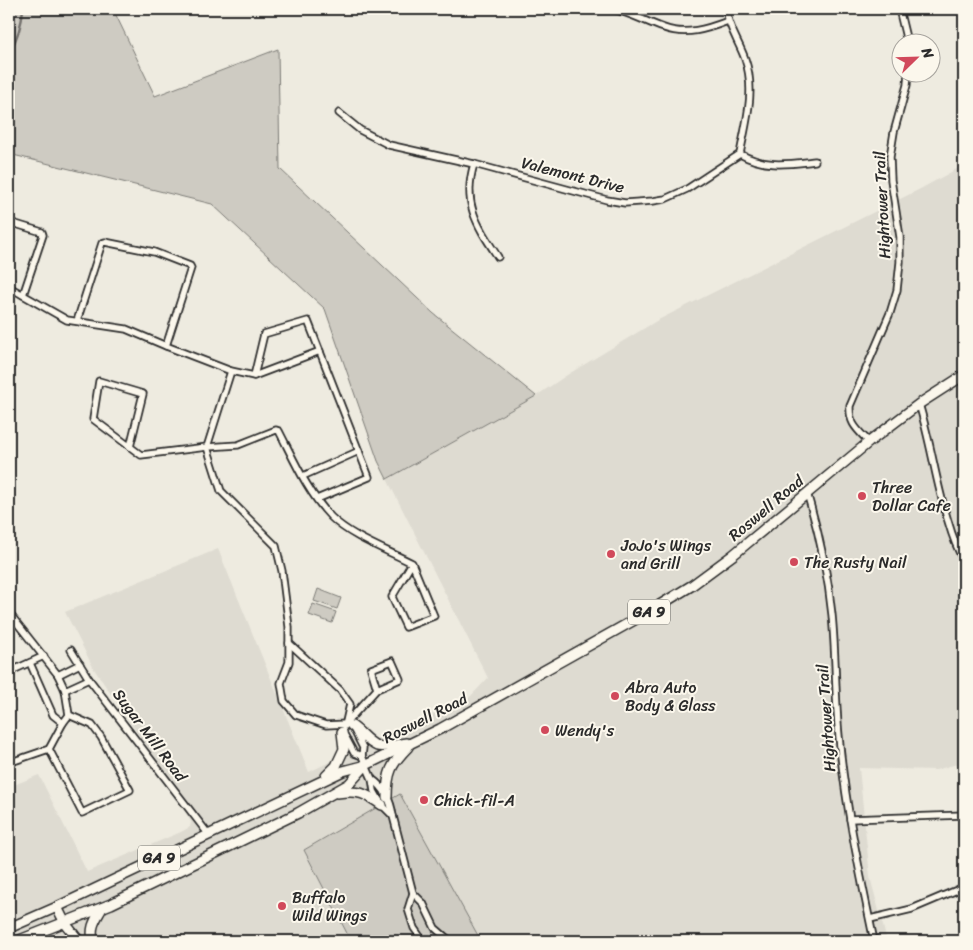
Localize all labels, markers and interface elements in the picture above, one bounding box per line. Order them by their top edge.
north arrow [890,32,940,82]
text: N [914,43,941,63]
street label: Valemont Drive [518,148,628,202]
street label: Hightower Trail [865,150,899,260]
street label: Roswell Road [721,466,812,549]
place label: Three Dollar Cafe [872,473,951,520]
marker: Three Dollar Cafe [856,490,868,502]
place label: JoJo's Wings and Grill [620,531,712,578]
marker: JoJo's Wings and Grill [605,548,617,560]
place label: The Rusty Nail [804,548,907,577]
marker: The Rusty Nail [788,556,800,568]
road number: GA 9 [628,600,670,624]
street label: Hightower Trail [808,663,844,773]
place label: Abra Auto Body & Glass [624,673,716,720]
street label: Sugar Mill Road [105,682,196,789]
street label: Roswell Road [377,684,474,752]
marker: Abra Auto Body & Glass [609,690,621,702]
place label: Wendy's [555,716,615,745]
marker: Wendy's [539,724,551,736]
place label: Chick-fil-A [434,786,515,815]
marker: Chick-fil-A [418,794,430,806]
road number: GA 9 [138,846,180,870]
place label: Buffalo Wild Wings [292,883,368,930]
marker: Buffalo Wild Wings [276,900,288,912]

